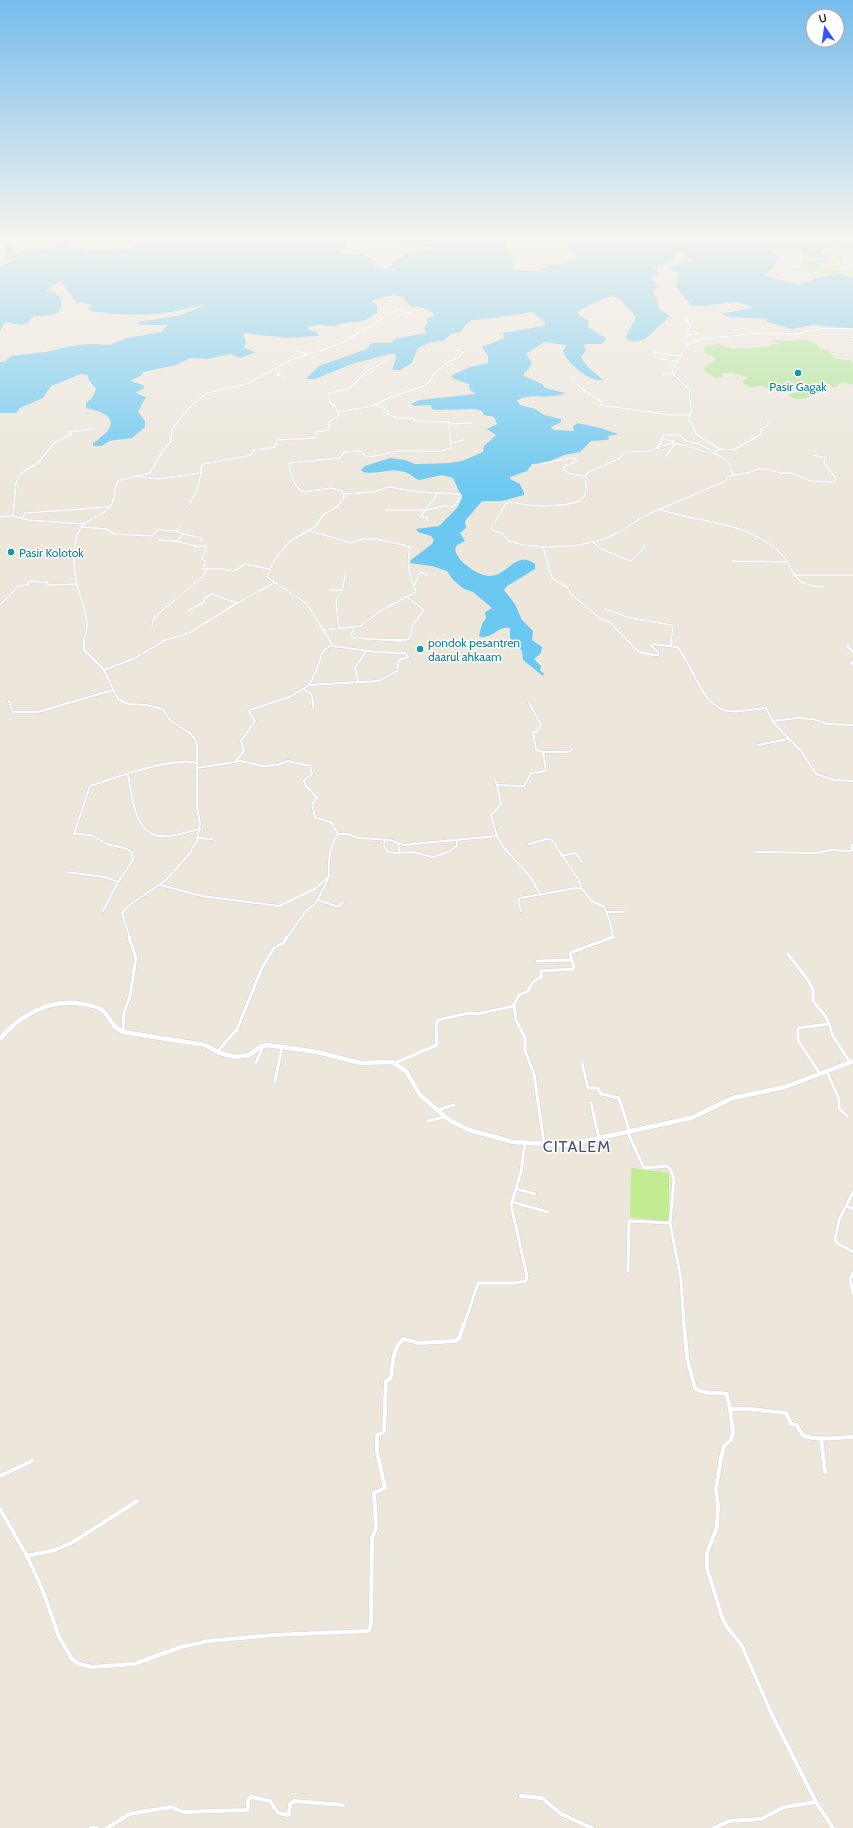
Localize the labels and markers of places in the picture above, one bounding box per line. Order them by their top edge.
marker: Pasir Gagak [793,368,803,378]
place label: Pasir Gagak [769,379,827,394]
place label: Pasir Kolotok [19,545,84,560]
marker: Pasir Kolotok [6,547,16,557]
place label: pondok pesantren daarul ahkaam [428,635,520,664]
marker: pondok pesantren daarul ahkaam [415,644,425,654]

